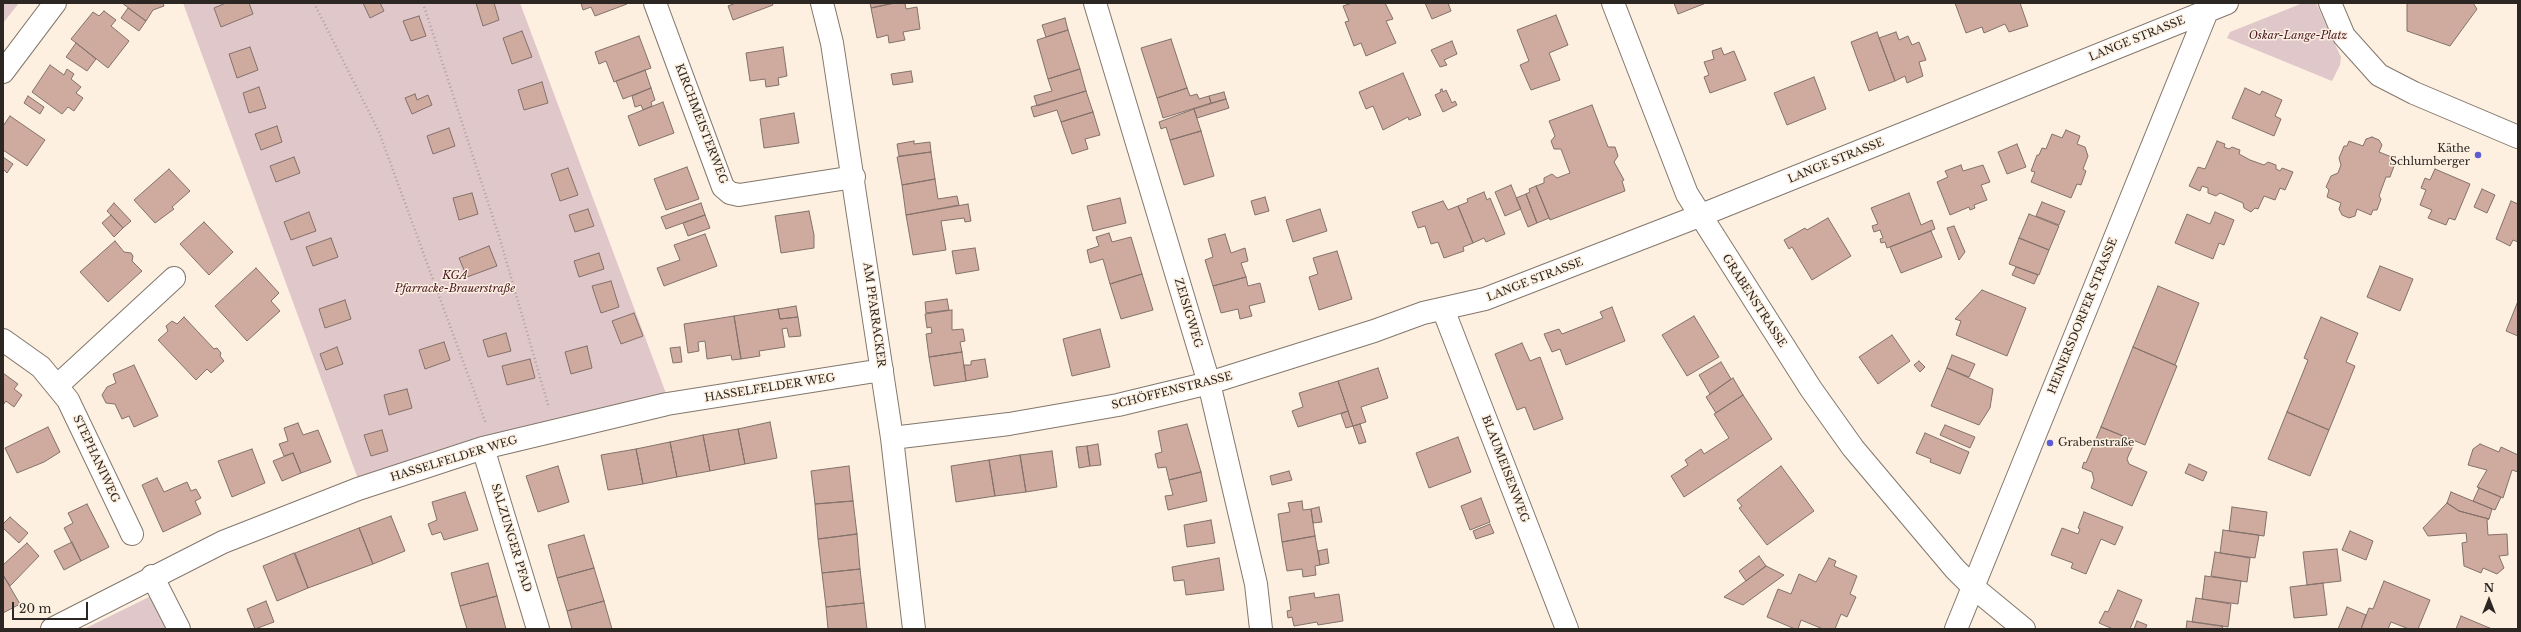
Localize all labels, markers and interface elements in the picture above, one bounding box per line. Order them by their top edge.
street label: LANGE STRASSE [2087,14,2187,64]
park label: Oskar-Lange-Platz [2249,29,2347,43]
street label: KIRCHMEISTERWEG [672,62,730,186]
street label: LANGE STRASSE [1786,136,1886,186]
place label: Käthe Schlumberger [2390,142,2470,168]
marker: Käthe Schlumberger [2473,150,2483,160]
street label: HEINERSDORFER STRASSE [2046,236,2120,396]
street label: GRABENSTRASSE [1719,252,1789,350]
street label: LANGE STRASSE [1485,256,1585,304]
street label: AM PFARRACKER [860,262,888,368]
park label: KGA Pfarracke-Brauerstraße [395,269,515,295]
street label: ZEISIGWEG [1171,276,1205,350]
street label: SCHÖFFENSTRASSE [1110,370,1234,412]
street label: HASSELFELDER WEG [704,371,836,405]
street label: STEPHANIWEG [70,413,122,505]
street label: BLAUMEISENWEG [1478,413,1532,525]
street label: HASSELFELDER WEG [389,433,519,485]
place label: Grabenstraße [2058,436,2134,450]
marker: Grabenstraße [2045,438,2055,448]
street label: SALZUNGER PFAD [488,482,534,594]
north arrow [2469,580,2509,620]
text: N [2484,581,2494,595]
scale bar [14,594,90,620]
text: 20 m [19,601,51,616]

